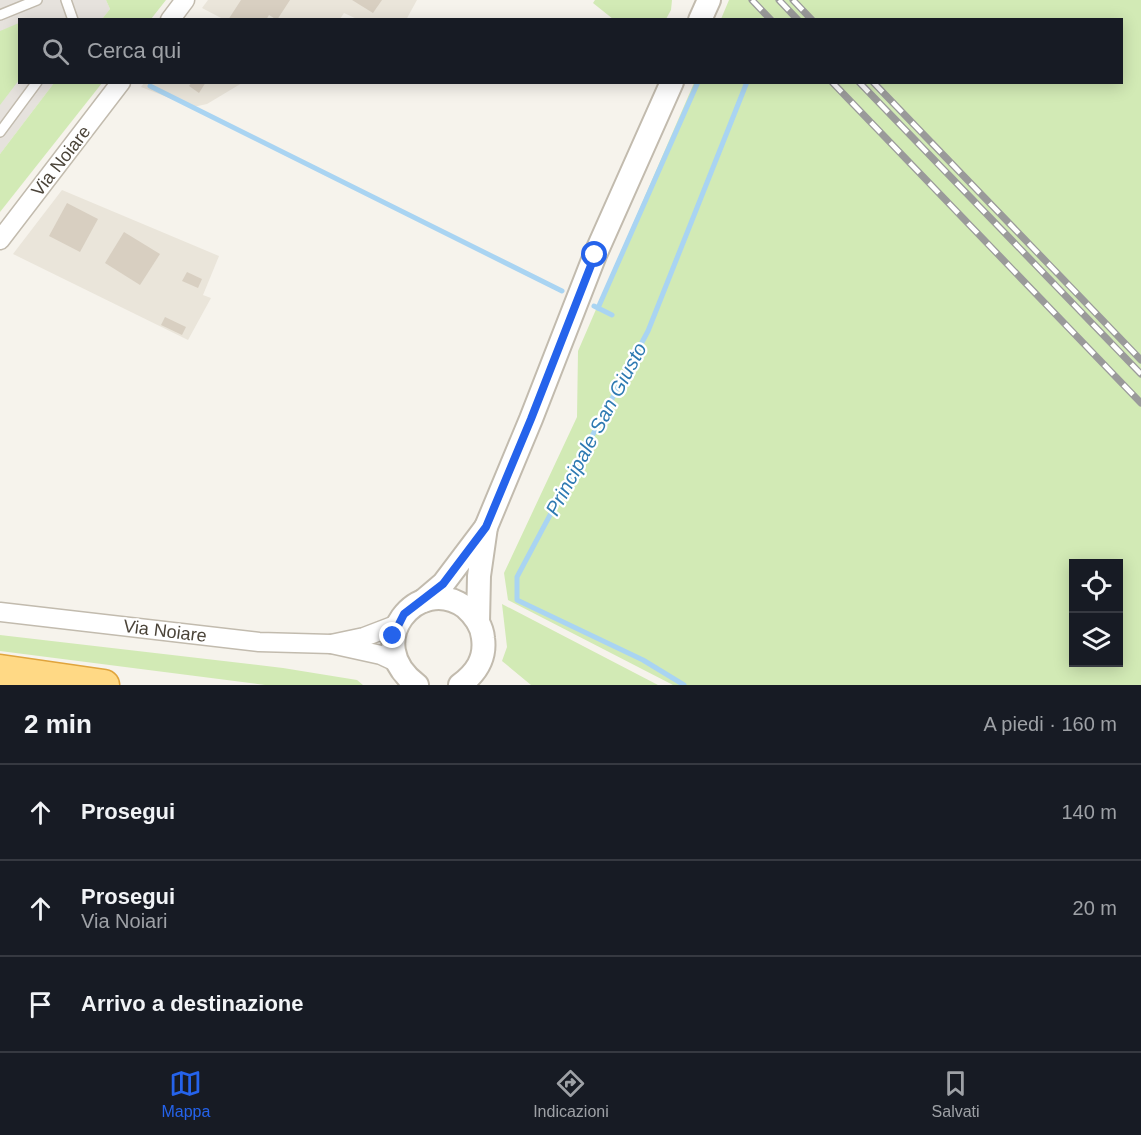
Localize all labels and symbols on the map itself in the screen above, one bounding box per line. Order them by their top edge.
street label: Via Noiare [27,122,95,200]
route start [581,241,607,267]
water label: Principale San Giusto [541,339,651,519]
street label: Via Noiare [122,616,208,646]
route end [379,622,405,648]

